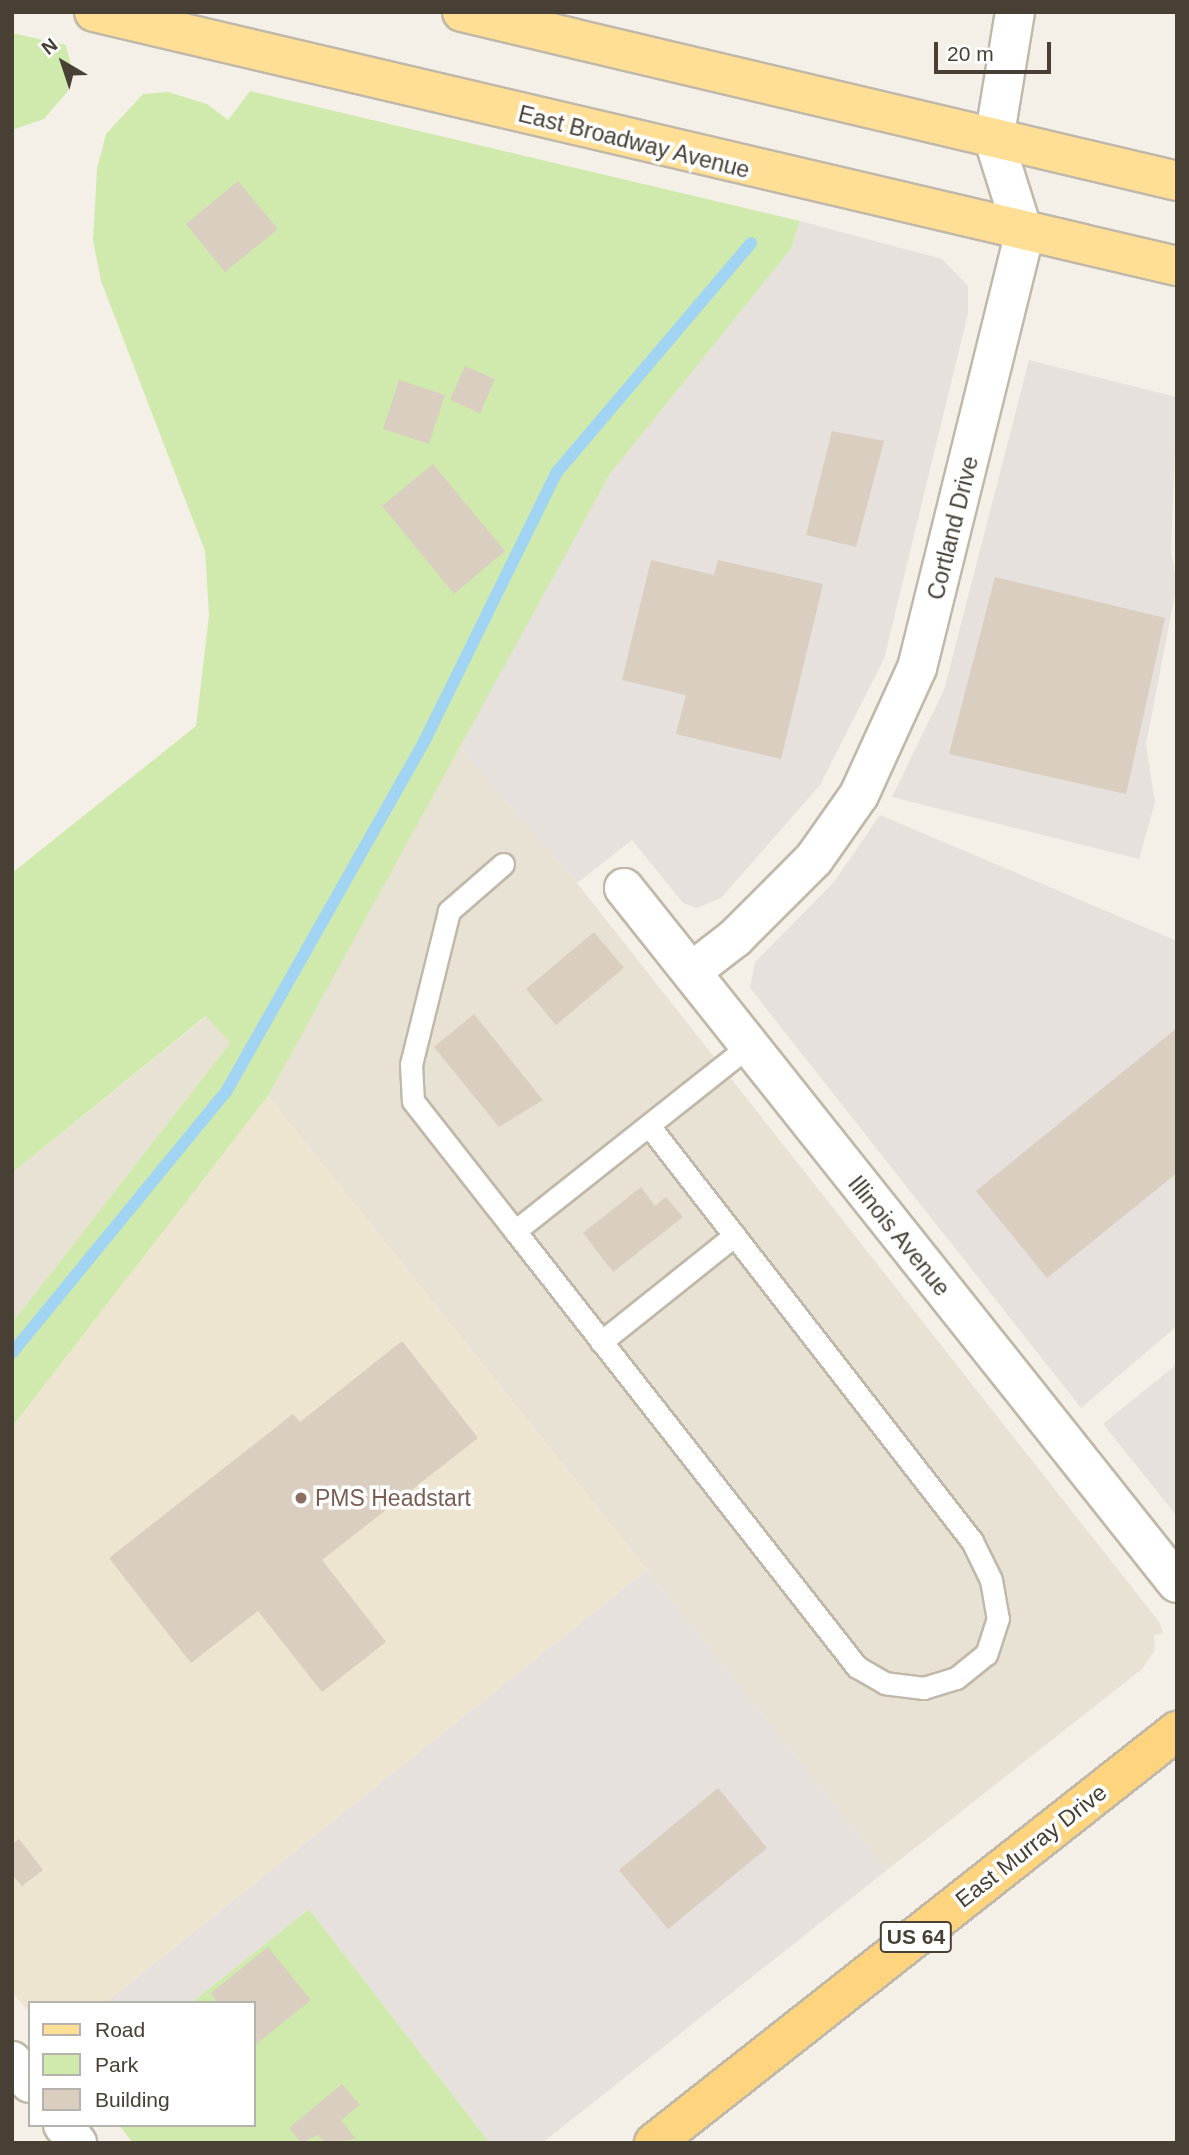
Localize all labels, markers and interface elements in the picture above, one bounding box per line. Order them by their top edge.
north arrow [28,28,98,98]
scale bar [937,28,1054,72]
text: N [38,34,61,59]
text: 20 m [947,42,994,65]
street label: East Broadway Avenue [515,100,753,184]
street label: Cortland Drive [922,453,984,603]
street label: Illinois Avenue [842,1170,956,1302]
place label: PMS Headstart [315,1484,471,1512]
marker: PMS Headstart [293,1490,309,1506]
street label: East Murray Drive [950,1778,1112,1914]
road number: US 64 [879,1920,953,1954]
legend [28,2001,256,2127]
text: Road [95,2018,145,2041]
text: Park [95,2053,138,2076]
text: Building [95,2088,170,2111]

